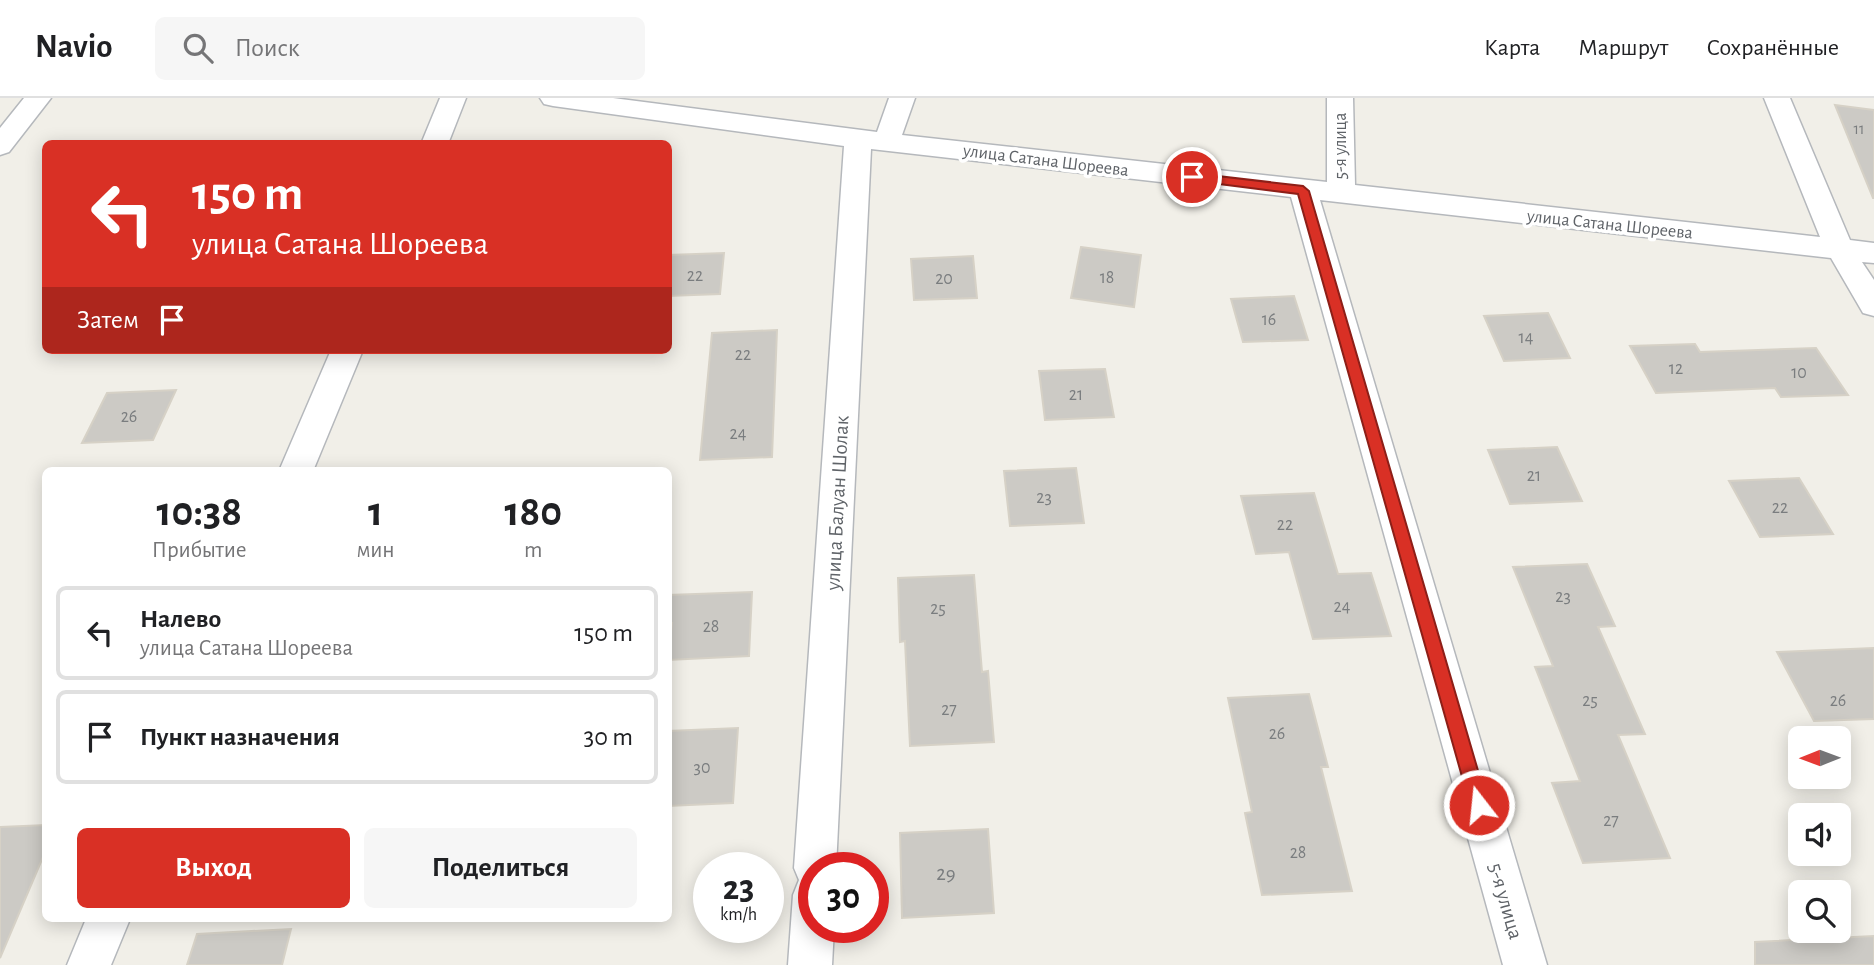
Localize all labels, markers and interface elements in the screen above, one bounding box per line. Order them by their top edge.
search box [155,17,645,80]
icon: search [179,29,217,67]
text: Navio [35,31,113,64]
text: Поиск [235,35,300,61]
text: Карта [1484,36,1540,60]
text: Маршрут [1578,36,1668,60]
text: Сохранённые [1706,36,1839,60]
street label: 5-я улица [1332,112,1350,180]
house number: 11 [1853,121,1865,137]
street label: улица Сатана Шореева [961,142,1130,180]
pin [1162,147,1222,207]
icon: arrive [1173,158,1211,196]
icon: left [77,168,168,259]
text: 150 m [192,170,303,219]
street label: улица Сатана Шореева [1525,207,1694,243]
text: улица Сатана Шореева [192,228,488,260]
house number: 22 [687,267,703,285]
house number: 18 [1100,269,1114,287]
house number: 20 [935,270,953,288]
icon: arrive [153,301,191,339]
text: Затем [77,307,139,333]
house number: 16 [1262,311,1276,329]
house number: 14 [1519,329,1534,347]
house number: 22 [735,346,751,364]
house number: 12 [1669,360,1683,378]
house number: 10 [1791,364,1807,382]
house number: 21 [1069,386,1083,404]
house number: 26 [121,408,137,426]
street label: улица Балуан Шолак [822,415,853,592]
house number: 24 [730,425,747,443]
house number: 21 [1527,467,1541,485]
house number: 23 [1036,489,1052,507]
text: 10:38 [156,491,242,533]
text: 1 [368,491,383,533]
text: 180 [504,491,562,533]
house number: 22 [1772,499,1788,517]
house number: 22 [1277,516,1293,534]
text: Прибытие [152,539,247,562]
text: мин [356,539,395,562]
text: m [524,539,543,562]
house number: 23 [1555,588,1571,606]
house number: 24 [1334,598,1351,616]
house number: 25 [930,600,946,618]
text: Налево [140,606,221,632]
icon: left [81,614,119,652]
house number: 28 [703,618,719,636]
text: 150 m [574,620,633,646]
text: улица Сатана Шореева [140,637,353,660]
house number: 25 [1582,692,1598,710]
house number: 26 [1830,692,1846,710]
house number: 27 [941,701,957,719]
icon: arrive [81,718,119,756]
text: Пункт назначения [140,724,340,750]
text: 30 m [583,724,633,750]
house number: 26 [1269,725,1285,743]
north arrow [1788,726,1852,789]
map controls [1788,726,1851,943]
house number: 30 [694,759,710,777]
position arrow [1442,768,1516,842]
button: sound [1788,803,1851,866]
house number: 27 [1603,812,1619,830]
button: Выход [77,828,350,908]
button: Поделиться [364,828,637,908]
house number: 28 [1290,844,1306,862]
speed limit sign: 30 [798,852,889,943]
street label: 5-я улица [1485,861,1527,942]
house number: 29 [936,863,956,884]
text: 23 [723,871,754,906]
button: search [1788,880,1851,943]
text: km/h [720,906,757,924]

